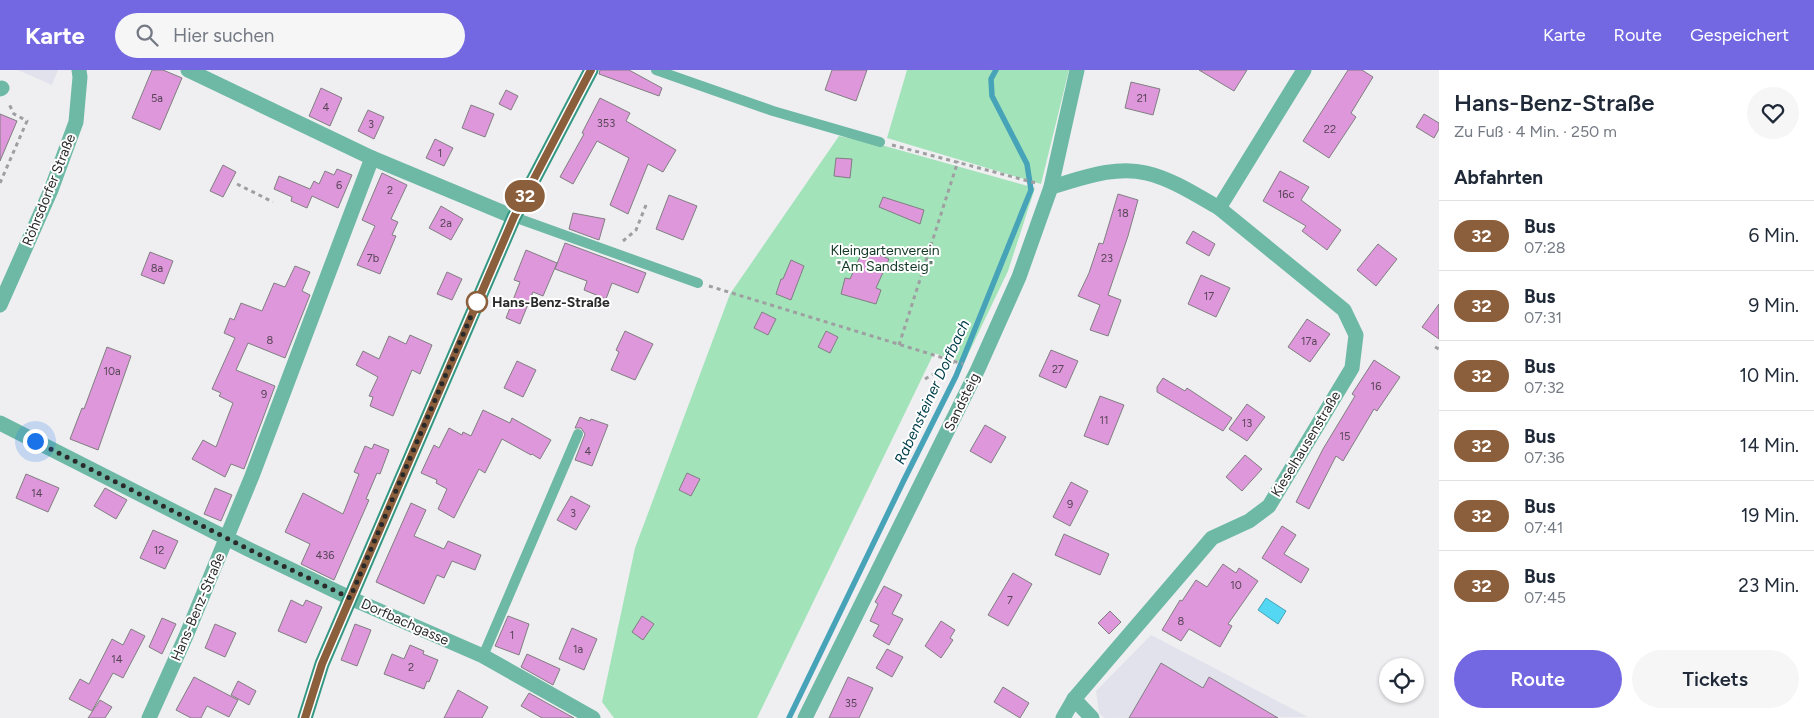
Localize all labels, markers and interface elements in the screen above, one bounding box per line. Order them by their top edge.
search box [115,13,465,58]
text: Karte [25,21,85,50]
icon: search [133,21,161,49]
text: Hier suchen [173,24,274,47]
text: Karte [1543,24,1586,46]
text: Route [1614,24,1662,46]
text: Gespeichert [1690,24,1789,46]
button: heart [1747,87,1799,139]
text: Hans-Benz-Straße [1454,88,1655,117]
house number: 5a [151,92,163,105]
house number: 21 [1137,92,1147,105]
house number: 4 [323,101,330,114]
house number: 353 [597,117,615,130]
house number: 3 [368,118,374,131]
text: Zu Fuß · 4 Min. · 250 m [1454,122,1617,141]
house number: 22 [1324,123,1336,136]
street label: Röhrsdorfer Straße [19,131,79,248]
house number: 1 [438,147,442,160]
text: Abfahrten [1454,166,1543,189]
house number: 6 [336,179,342,192]
line badge: 32 [502,180,548,212]
house number: 2 [387,184,393,197]
text: 32 [515,185,535,207]
house number: 16c [1278,188,1294,201]
house number: 18 [1117,207,1129,220]
text: Bus [1524,215,1555,238]
house number: 2a [440,217,452,230]
text: 6 Min. [1749,224,1799,247]
text: 32 [1471,225,1492,247]
text: 07:28 [1524,238,1566,257]
park label: Kleingartenverein "Am Sandsteig" [830,242,940,275]
house number: 7b [367,252,379,265]
house number: 23 [1101,252,1113,265]
house number: 8a [151,262,163,275]
text: Bus [1524,285,1555,308]
house number: 17 [1204,290,1214,303]
marker: Hans-Benz-Straße [466,291,488,313]
place label: Hans-Benz-Straße [492,294,610,311]
text: 9 Min. [1749,294,1799,317]
text: 32 [1471,295,1492,317]
text: 07:31 [1524,308,1562,327]
water label: Rabensteiner Dorfbach [891,317,973,467]
house number: 8 [267,334,274,347]
house number: 17a [1301,335,1317,348]
text: Bus [1524,355,1555,378]
house number: 27 [1052,363,1064,376]
text: 10 Min. [1739,364,1799,387]
house number: 10a [103,365,121,378]
text: 32 [1471,365,1492,387]
street label: Sandsteig [941,370,983,434]
text: 07:32 [1524,378,1565,397]
house number: 16 [1371,380,1381,393]
house number: 9 [261,388,267,401]
street label: Kieselhausenstraße [1268,388,1345,500]
house number: 11 [1099,414,1109,427]
house number: 13 [1242,417,1252,430]
text: Bus [1524,425,1555,448]
your location [23,429,48,454]
house number: 15 [1340,430,1350,443]
text: 14 Min. [1740,434,1799,457]
text: 32 [1471,435,1492,457]
house number: 4 [585,445,592,458]
text: 07:36 [1524,448,1565,467]
house number: 14 [31,487,43,500]
text: Bus [1524,495,1555,518]
house number: 9 [1067,498,1073,511]
text: 19 Min. [1741,504,1799,527]
text: 32 [1471,505,1492,527]
house number: 3 [570,507,576,520]
text: 07:41 [1524,518,1563,537]
house number: 12 [154,544,164,557]
house number: 436 [315,549,335,562]
street label: Hans-Benz-Straße [168,550,229,664]
text: Bus [1524,565,1555,588]
text: 23 Min. [1738,574,1799,597]
text: 32 [1471,575,1492,597]
house number: 10 [1230,579,1242,592]
text: 07:45 [1524,588,1566,607]
house number: 7 [1007,594,1013,607]
street label: Dorfbachgasse [358,595,452,649]
house number: 8 [1178,615,1185,628]
house number: 1 [510,629,514,642]
house number: 1a [573,643,583,656]
button: Route [1454,650,1622,708]
button: Tickets [1632,650,1799,708]
house number: 14 [111,653,123,666]
map controls [1379,658,1424,703]
button: locate [1379,658,1424,703]
house number: 2 [408,661,414,674]
house number: 35 [845,697,857,710]

